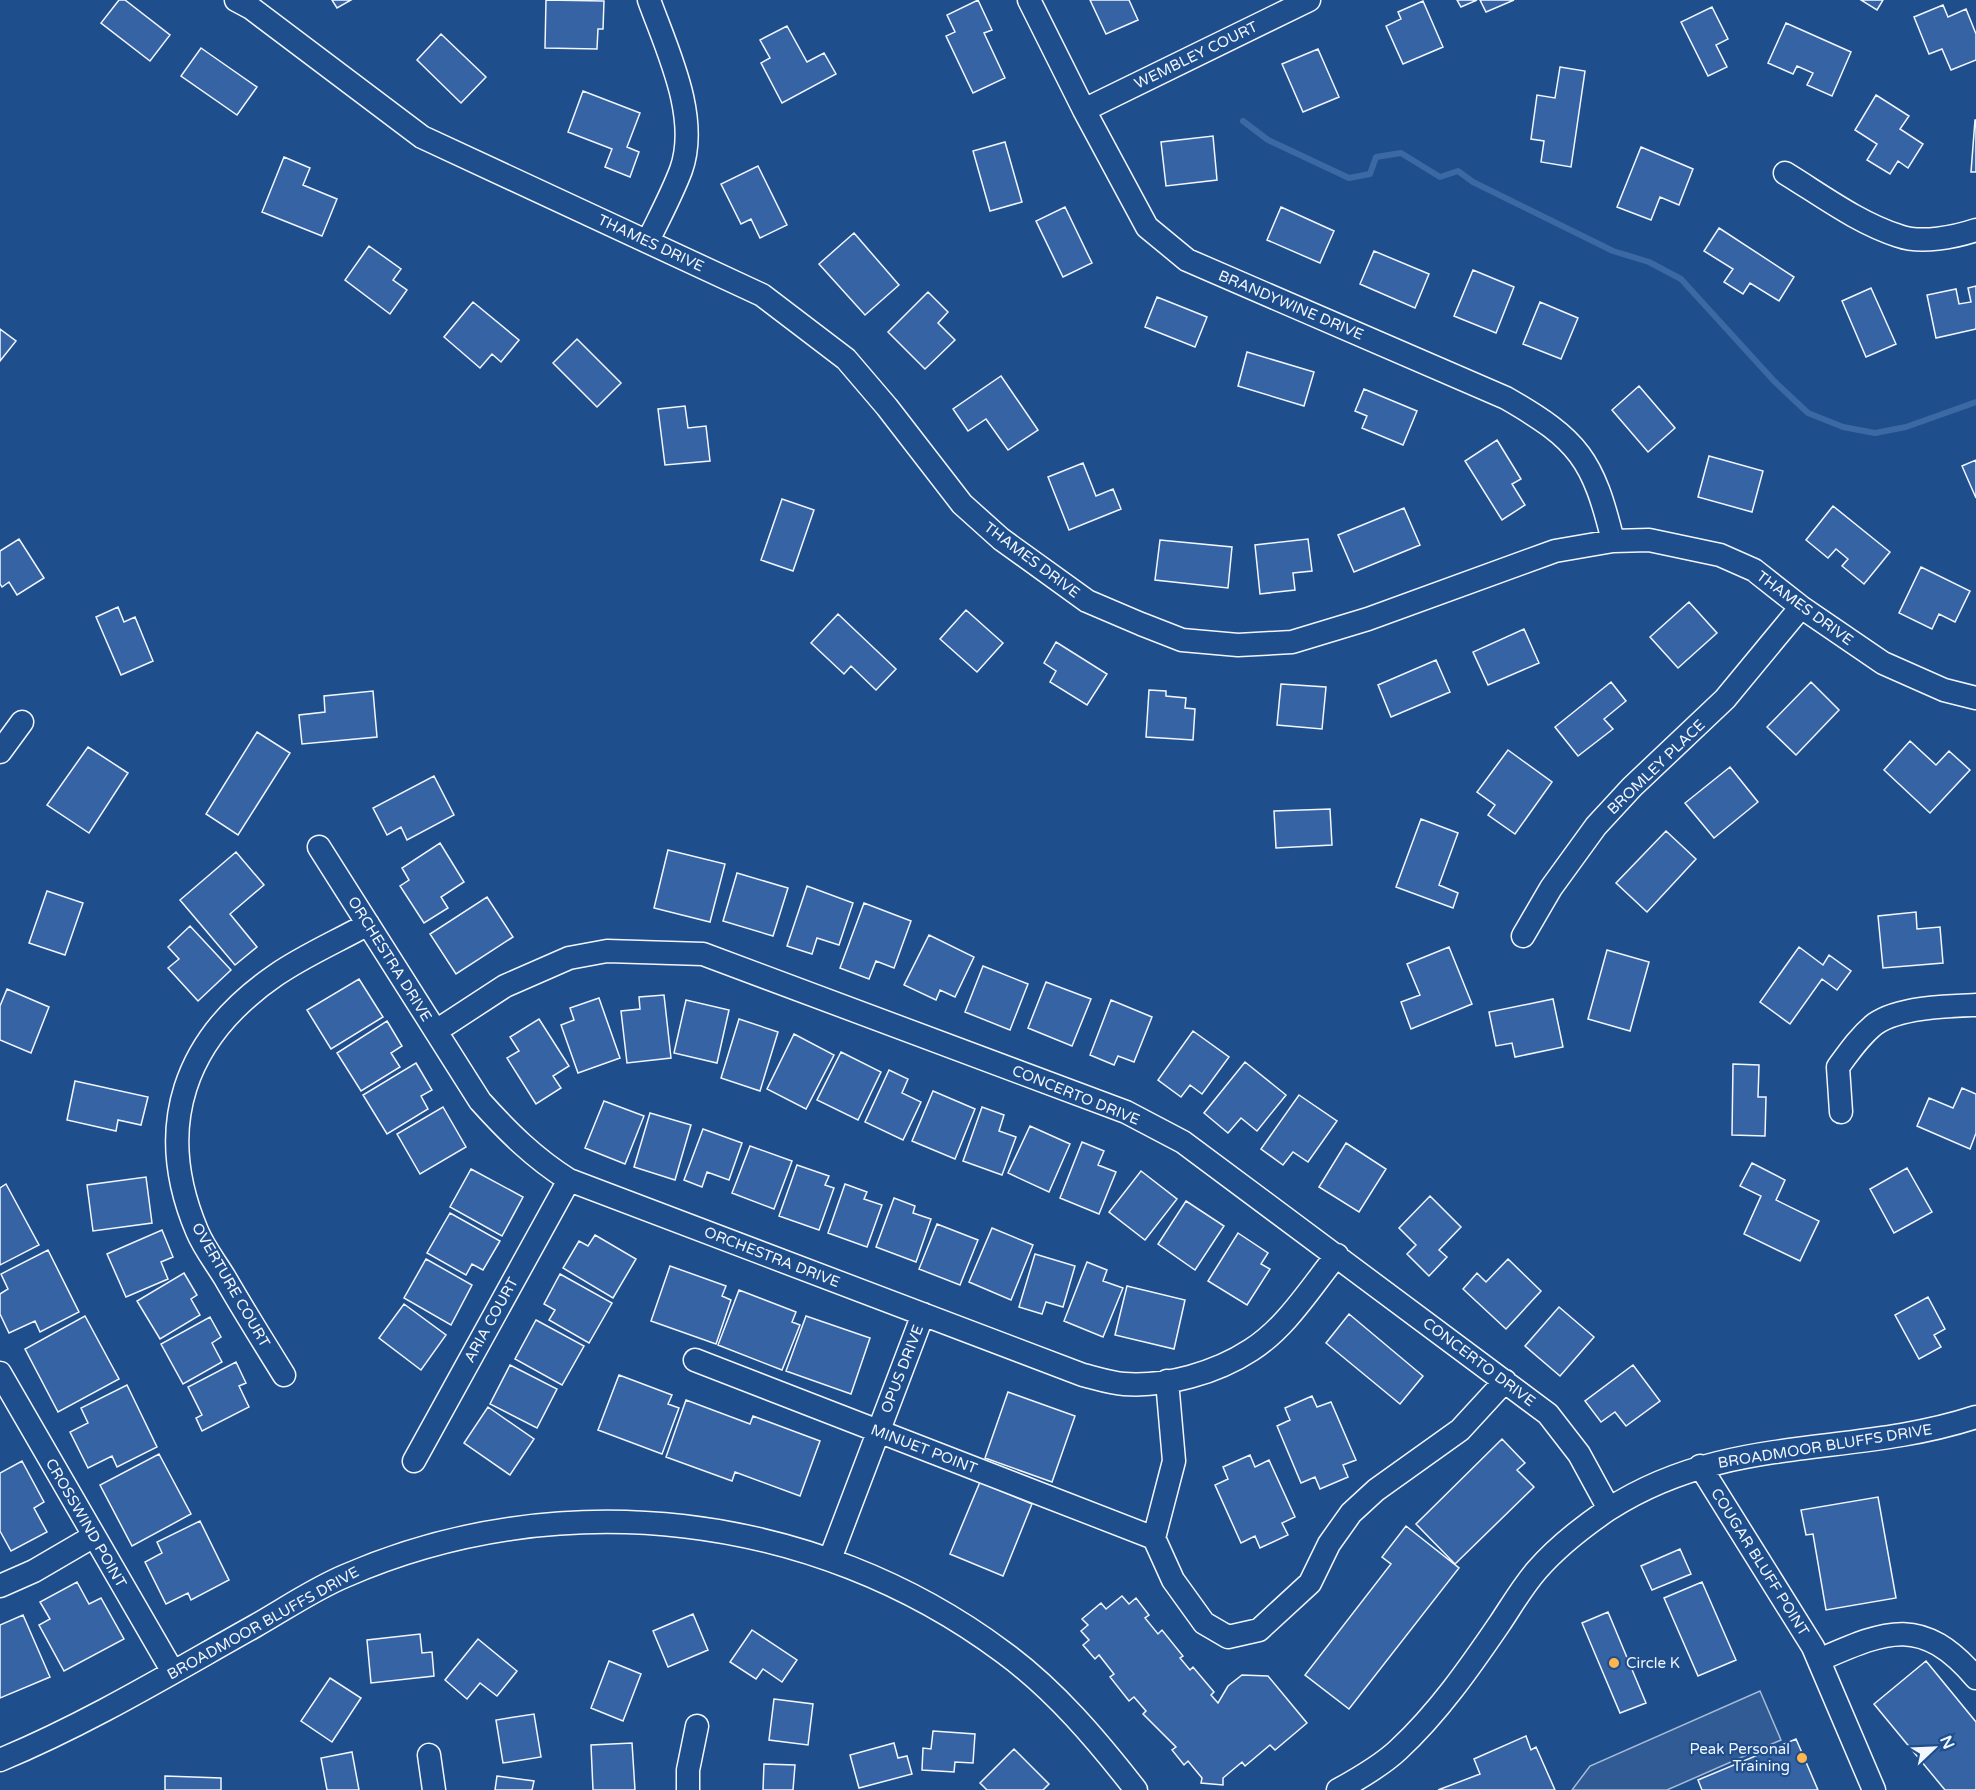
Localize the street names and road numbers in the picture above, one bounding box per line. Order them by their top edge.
street label: WEMBLEY COURT [1131,17,1261,93]
street label: THAMES DRIVE [595,211,707,275]
street label: BRANDYWINE DRIVE [1216,266,1366,344]
street label: THAMES DRIVE [981,518,1083,602]
street label: THAMES DRIVE [1753,567,1857,649]
street label: BROMLEY PLACE [1603,716,1709,818]
street label: ORCHESTRA DRIVE [344,893,436,1025]
street label: CONCERTO DRIVE [1010,1061,1142,1129]
street label: OVERTURE COURT [188,1220,274,1350]
street label: ORCHESTRA DRIVE [702,1223,842,1291]
street label: ARIA COURT [460,1274,522,1366]
street label: CONCERTO DRIVE [1419,1314,1539,1410]
street label: OPUS DRIVE [877,1322,927,1416]
street label: MINUET POINT [868,1420,980,1478]
street label: BROADMOOR BLUFFS DRIVE [1717,1420,1933,1472]
street label: CROSSWIND POINT [42,1455,130,1591]
street label: COUGAR BLUFF POINT [1707,1485,1813,1639]
street label: BROADMOOR BLUFFS DRIVE [164,1563,362,1683]

